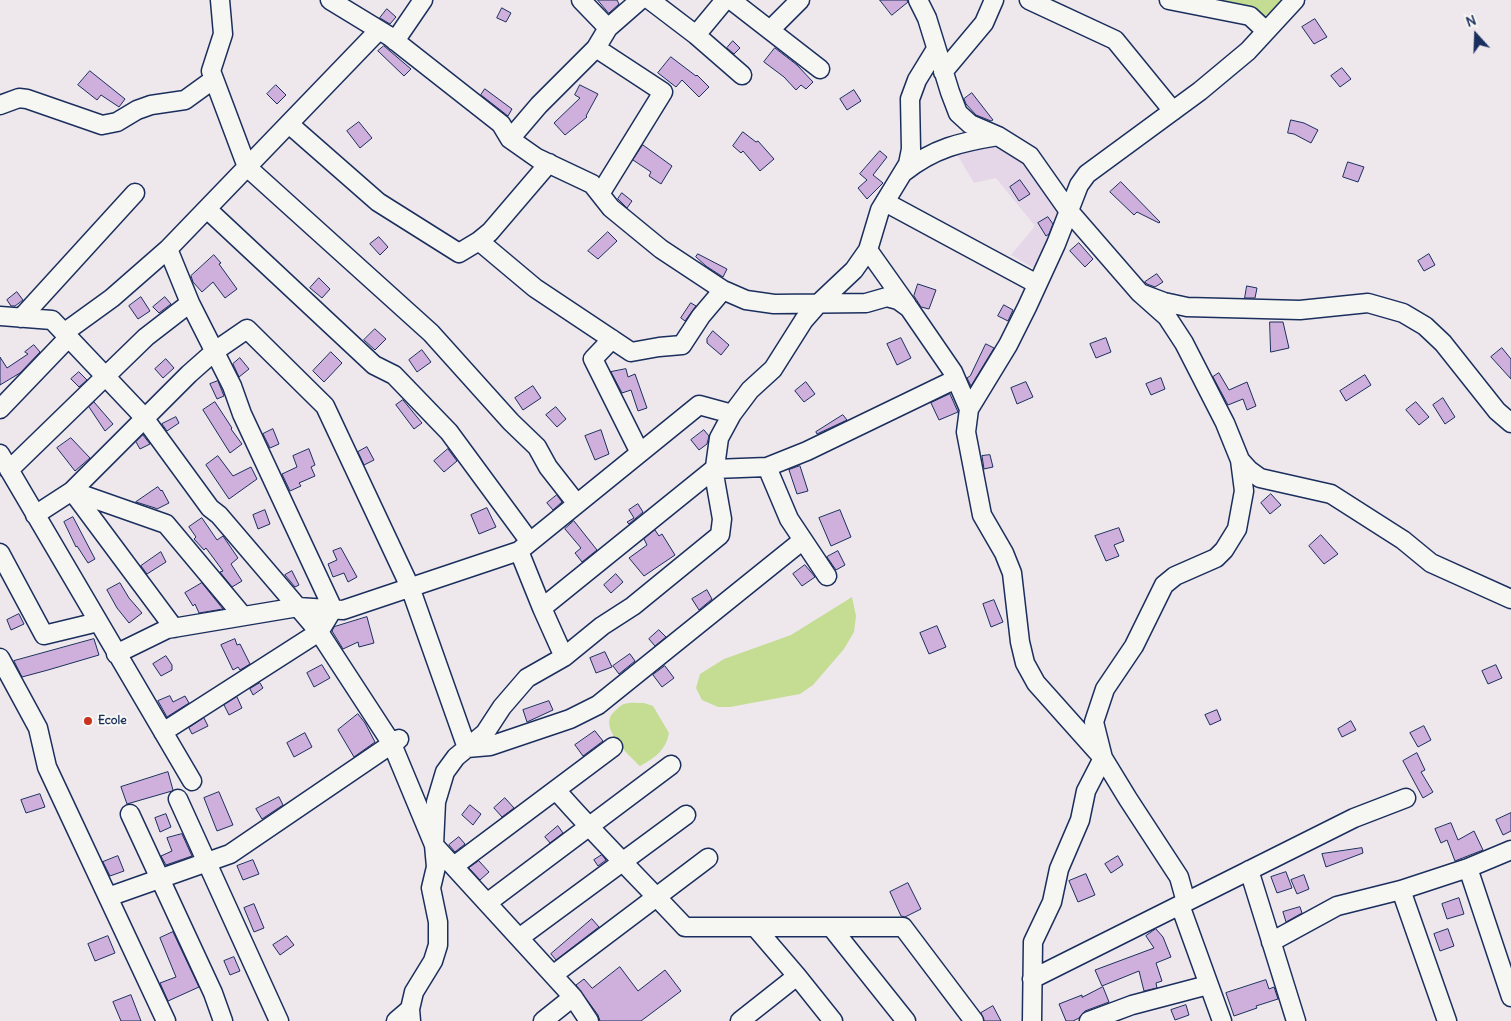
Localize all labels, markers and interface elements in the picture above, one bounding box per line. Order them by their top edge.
north arrow [1451,10,1501,60]
text: N [1463,11,1478,31]
place label: Ecole [98,714,127,728]
marker: Ecole [82,715,94,727]

